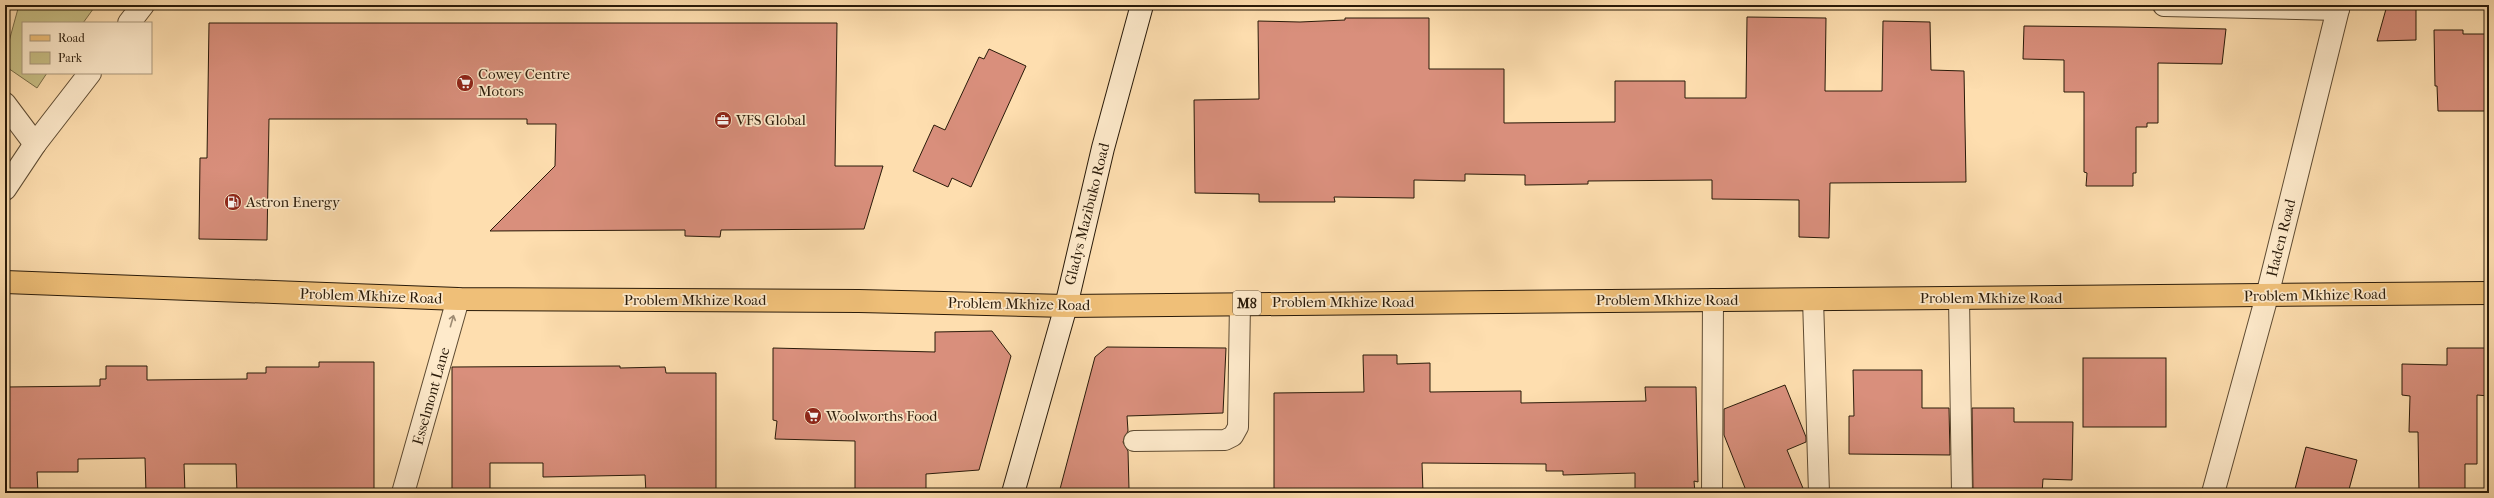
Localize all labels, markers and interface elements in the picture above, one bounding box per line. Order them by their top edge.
legend [22,22,152,74]
text: Road [58,31,85,45]
text: Park [58,51,83,65]
place label: Cowey Centre Motors [478,65,570,100]
supermarket icon: Cowey Centre Motors [455,73,475,93]
office icon: VFS Global [713,110,733,130]
place label: VFS Global [735,111,806,129]
street label: Gladys Mazibuko Road [1061,140,1114,287]
fuel station icon: Astron Energy [223,192,243,212]
place label: Astron Energy [245,193,341,211]
street label: Haden Road [2263,196,2300,279]
street label: Problem Mkhize Road [299,285,443,308]
street label: Problem Mkhize Road [2243,285,2387,305]
street label: Problem Mkhize Road [1920,289,2063,307]
street label: Problem Mkhize Road [624,291,767,309]
road number: M8 [1233,291,1261,315]
street label: Problem Mkhize Road [1596,291,1739,309]
street label: Problem Mkhize Road [1272,293,1415,311]
street label: Problem Mkhize Road [947,294,1091,314]
one-way arrow [449,315,456,328]
street label: Esselmont Lane [408,344,454,447]
supermarket icon: Woolworths Food [803,406,823,426]
place label: Woolworths Food [825,407,938,425]

